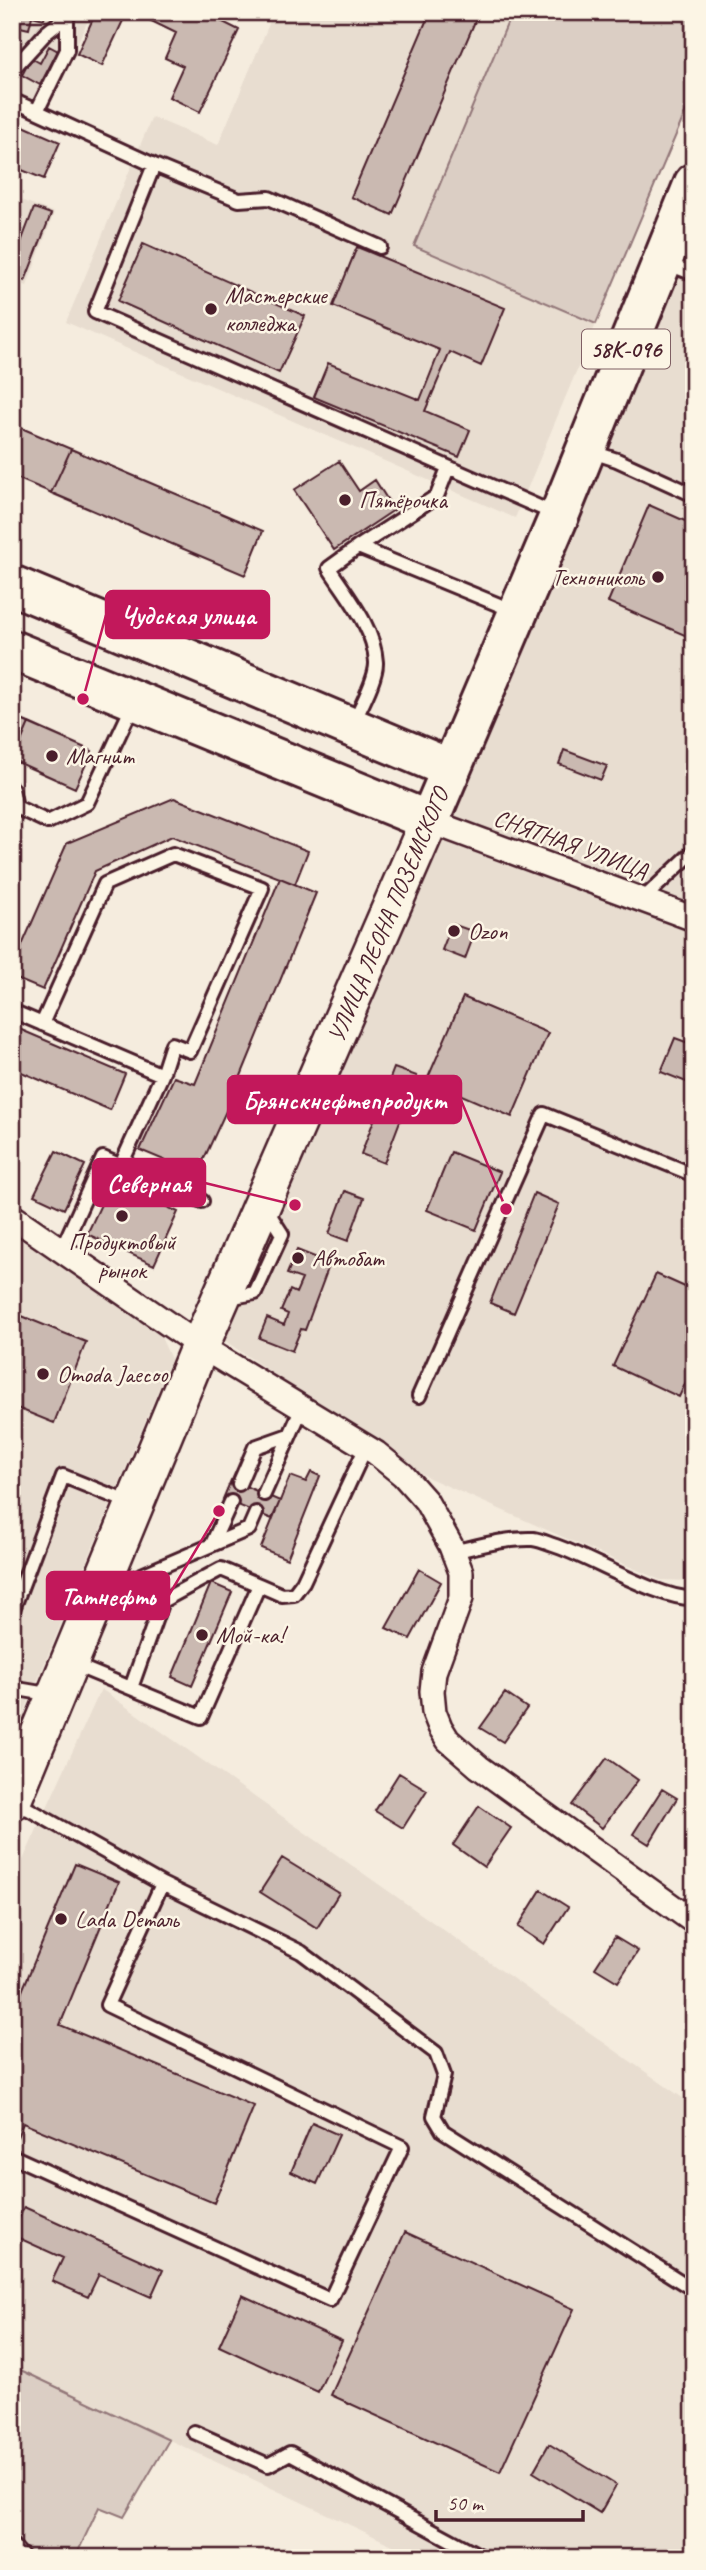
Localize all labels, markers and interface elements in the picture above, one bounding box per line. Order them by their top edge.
place label: Мастерские колледжа [225,280,329,338]
marker: Мастерские колледжа [203,301,219,317]
road number: 58К-096 [582,330,670,368]
place label: Пятёрочка [359,485,448,515]
marker: Пятёрочка [337,492,353,508]
place label: Технониколь [552,562,646,592]
marker: Технониколь [650,569,666,585]
callout: Чудская улица [106,591,269,638]
text: Чудская улица [120,599,258,632]
place label: Магнит [66,741,135,771]
marker: Магнит [44,748,60,764]
street label: УЛИЦА ЛЕОНА ПОЗЕМСКОГО [321,781,456,1047]
street label: СНЯТНАЯ УЛИЦА [490,802,653,886]
place label: Ozon [468,916,508,946]
marker: Ozon [446,923,462,939]
callout: Брянскнефтепродукт [228,1076,461,1123]
text: Брянскнефтепродукт [243,1084,449,1117]
callout: Северная [93,1159,205,1206]
text: Северная [107,1167,192,1200]
marker: Продуктовый рынок [114,1208,130,1224]
place label: Продуктовый рынок [69,1227,177,1285]
place label: Автобат [312,1243,385,1273]
marker: Автобат [290,1250,306,1266]
place label: Omoda Jaecoo [57,1359,169,1389]
marker: Omoda Jaecoo [35,1366,51,1382]
callout: Татнефть [47,1572,169,1619]
text: Татнефть [61,1580,157,1613]
place label: Мой-ка! [216,1620,289,1650]
marker: Мой-ка! [194,1627,210,1643]
place label: Lada Dеталь [75,1904,180,1934]
marker: Lada Dеталь [53,1911,69,1927]
scale bar [436,2479,584,2523]
text: 50 m [447,2490,485,2516]

